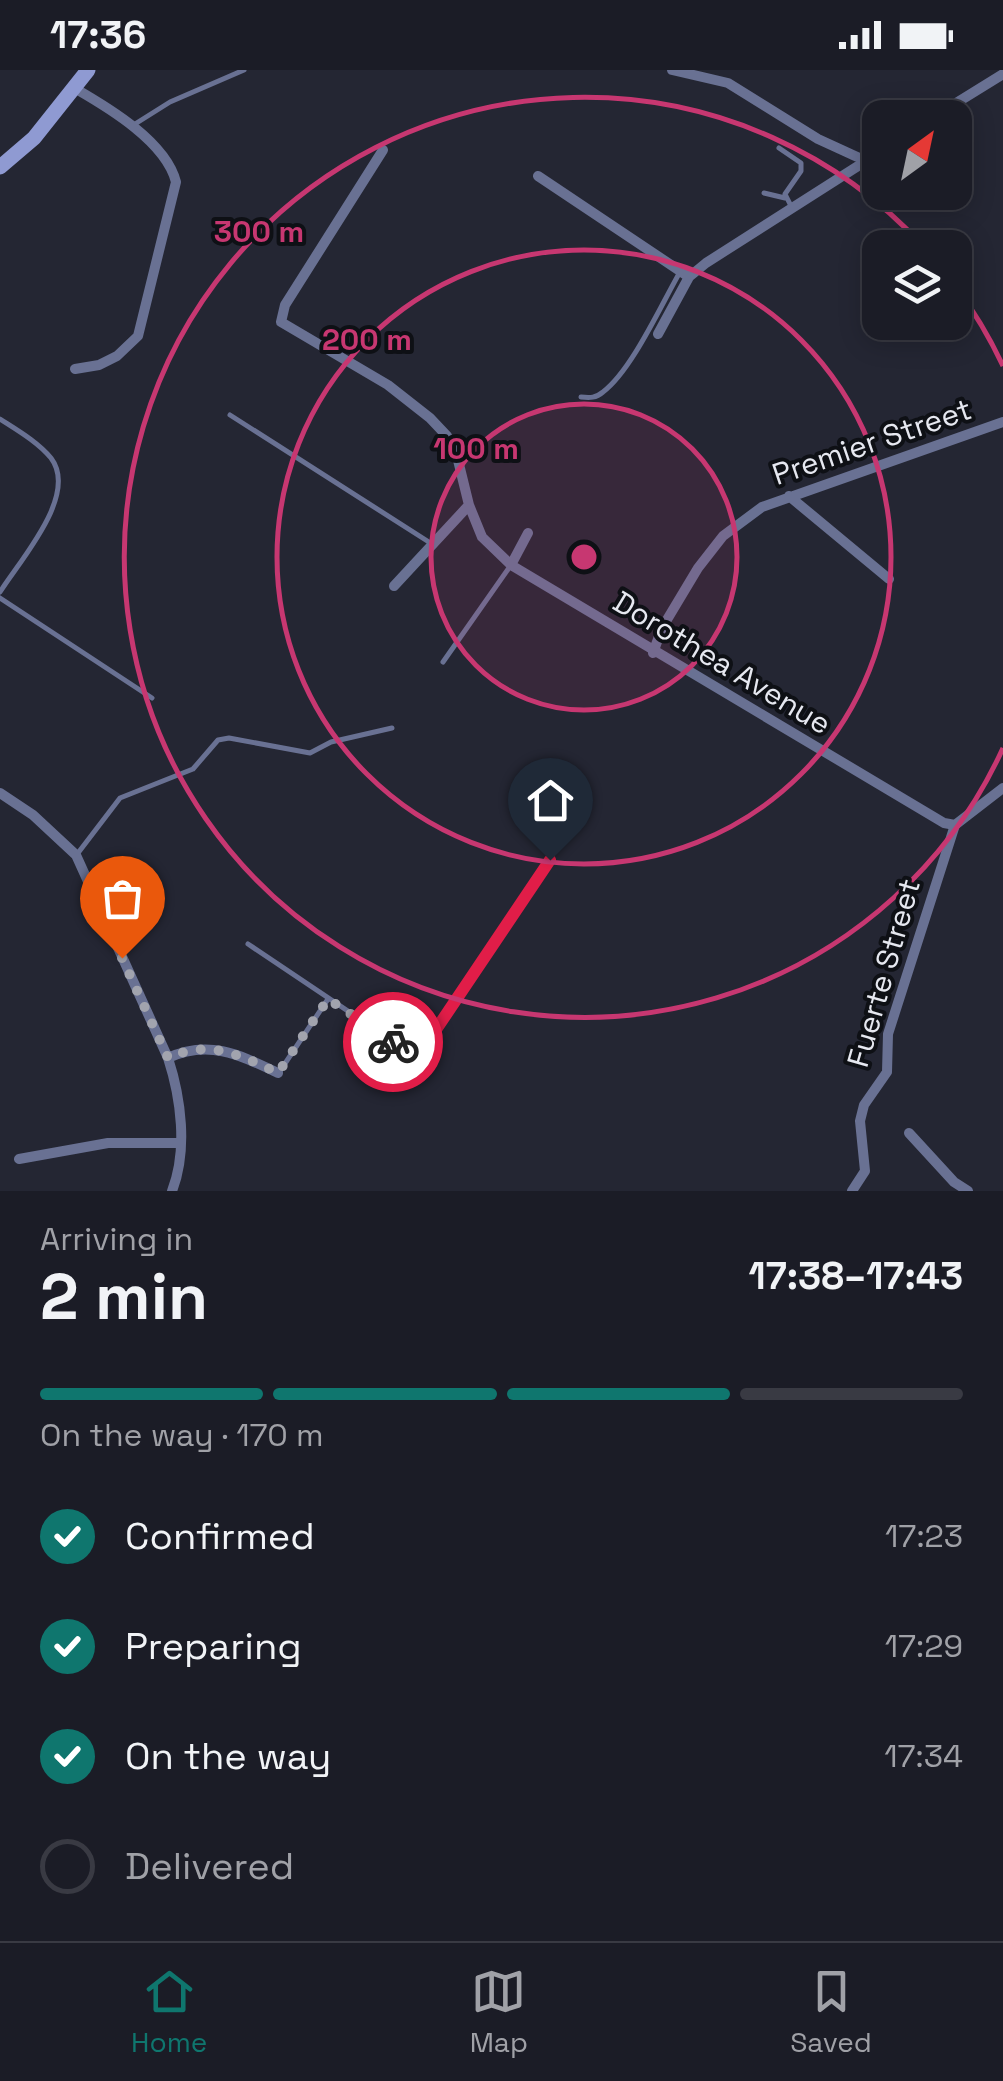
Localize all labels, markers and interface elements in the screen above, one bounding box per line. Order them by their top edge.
text: 17:36 [50,11,146,59]
north arrow [862,100,972,210]
map controls [862,100,972,340]
text: 300 m [214,212,304,251]
button: layers [862,230,972,340]
text: 200 m [322,320,412,359]
street label: Premier Street [767,389,977,494]
text: 100 m [433,429,519,468]
centre of rings [566,539,602,575]
street label: Dorothea Avenue [606,582,838,743]
pin [508,758,593,861]
icon: home [523,773,578,828]
pin [80,856,165,959]
icon: bag [95,871,150,926]
street label: Fuerte Street [838,874,929,1072]
courier [343,992,443,1092]
icon: bike [366,1015,421,1070]
text: Arriving in [40,1219,193,1259]
text: 17:38–17:43 [749,1252,963,1300]
text: 2 min [40,1255,208,1338]
text: On the way · 170 m [40,1415,324,1455]
icon: check [40,1509,95,1564]
text: Confirmed [125,1512,315,1560]
text: 17:23 [885,1516,963,1556]
icon: check [40,1619,95,1674]
text: Preparing [125,1622,302,1670]
text: 17:29 [885,1626,963,1666]
icon: check [40,1729,95,1784]
text: On the way [125,1732,331,1780]
text: 17:34 [884,1736,963,1776]
text: Delivered [125,1842,294,1890]
tab: Home [131,1964,207,2060]
tab: Map [470,1964,528,2060]
tab: Saved [790,1964,872,2060]

